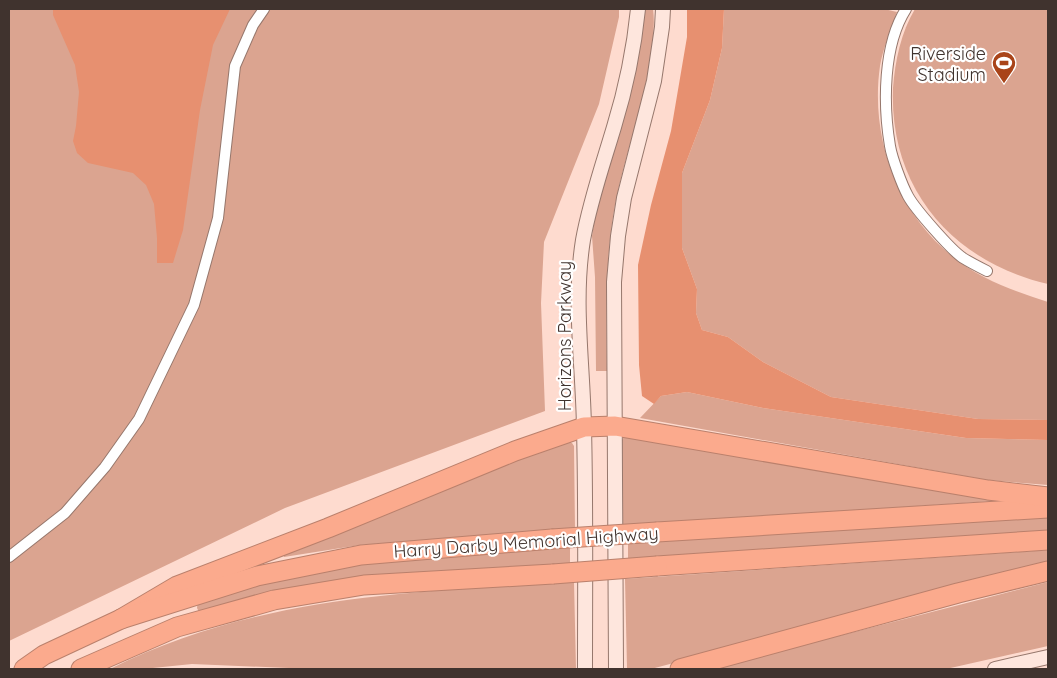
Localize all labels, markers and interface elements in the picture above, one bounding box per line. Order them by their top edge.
place label: Riverside Stadium [910,42,986,86]
sports icon: Riverside Stadium [991,50,1017,84]
street label: Horizons Parkway [553,261,576,411]
street label: Harry Darby Memorial Highway [393,521,659,563]

